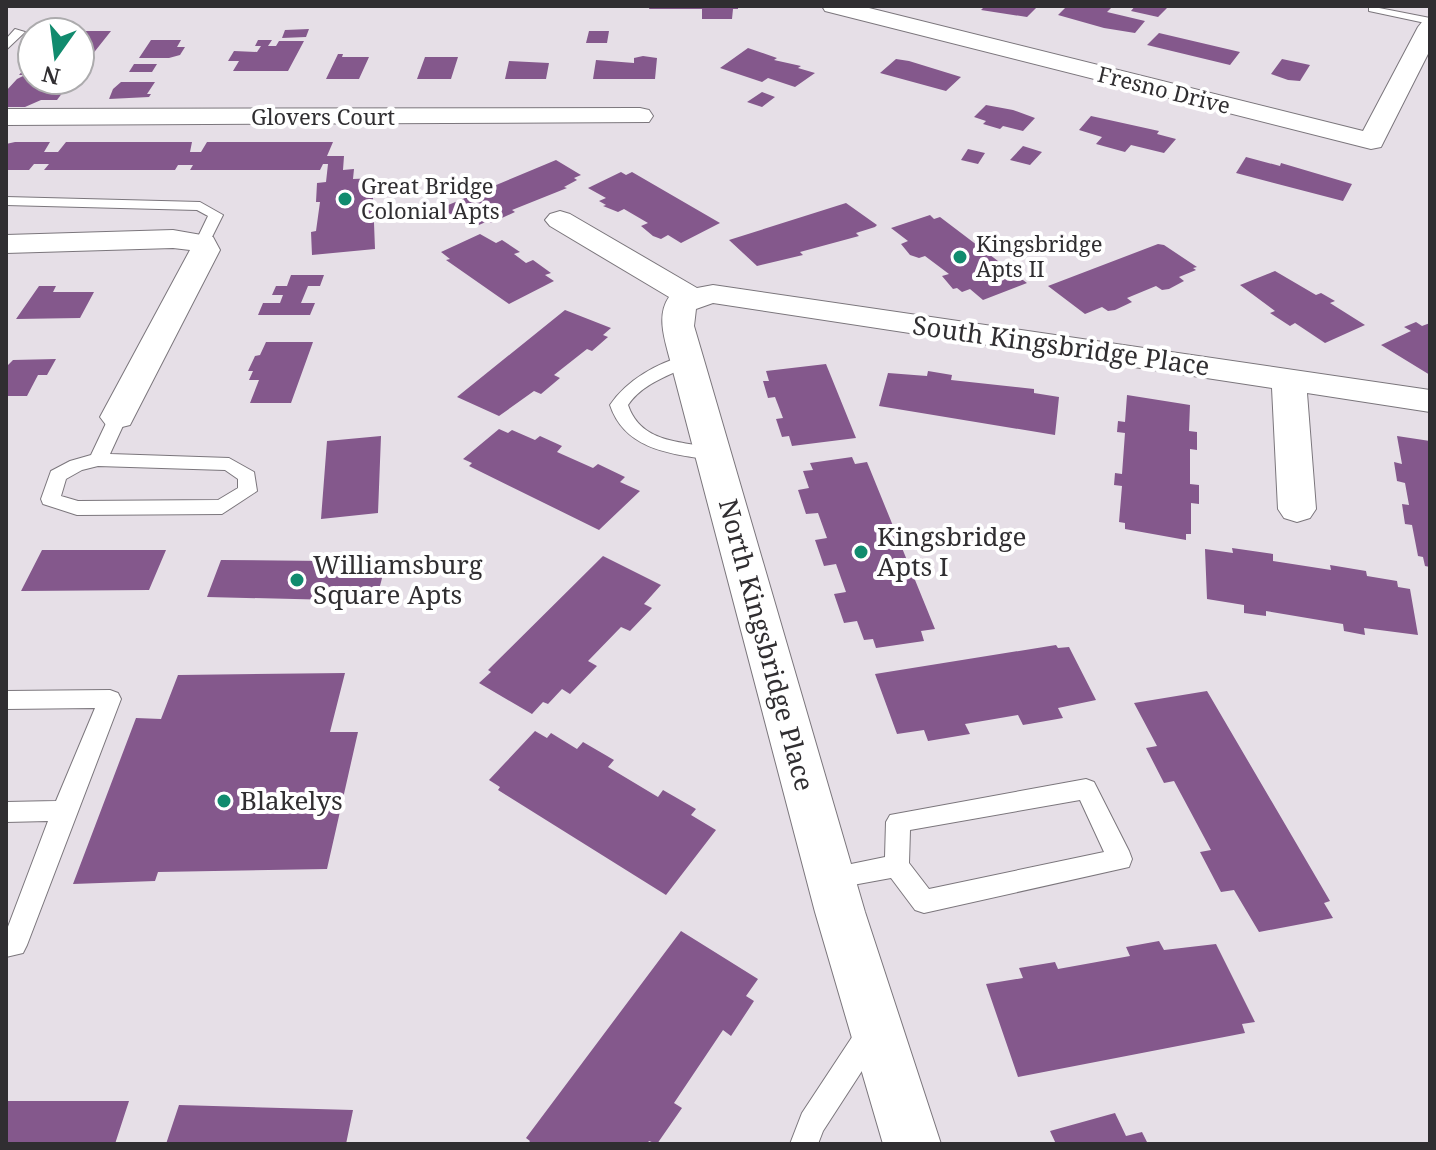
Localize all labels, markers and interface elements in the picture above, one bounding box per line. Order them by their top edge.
north arrow [16,16,96,96]
street label: Fresno Drive [1095,58,1234,120]
text: N [39,60,63,93]
street label: Glovers Court [251,101,395,131]
place label: Great Bridge Colonial Apts [361,170,500,225]
marker: Great Bridge Colonial Apts [336,190,354,208]
place label: Kingsbridge Apts II [976,228,1102,283]
marker: Kingsbridge Apts II [951,248,969,266]
street label: South Kingsbridge Place [910,306,1212,384]
street label: North Kingsbridge Place [711,495,823,795]
place label: Kingsbridge Apts I [877,518,1026,584]
marker: Kingsbridge Apts I [852,543,870,561]
place label: Williamsburg Square Apts [313,546,483,612]
marker: Williamsburg Square Apts [288,571,306,589]
place label: Blakelys [240,782,343,818]
marker: Blakelys [215,792,233,810]

